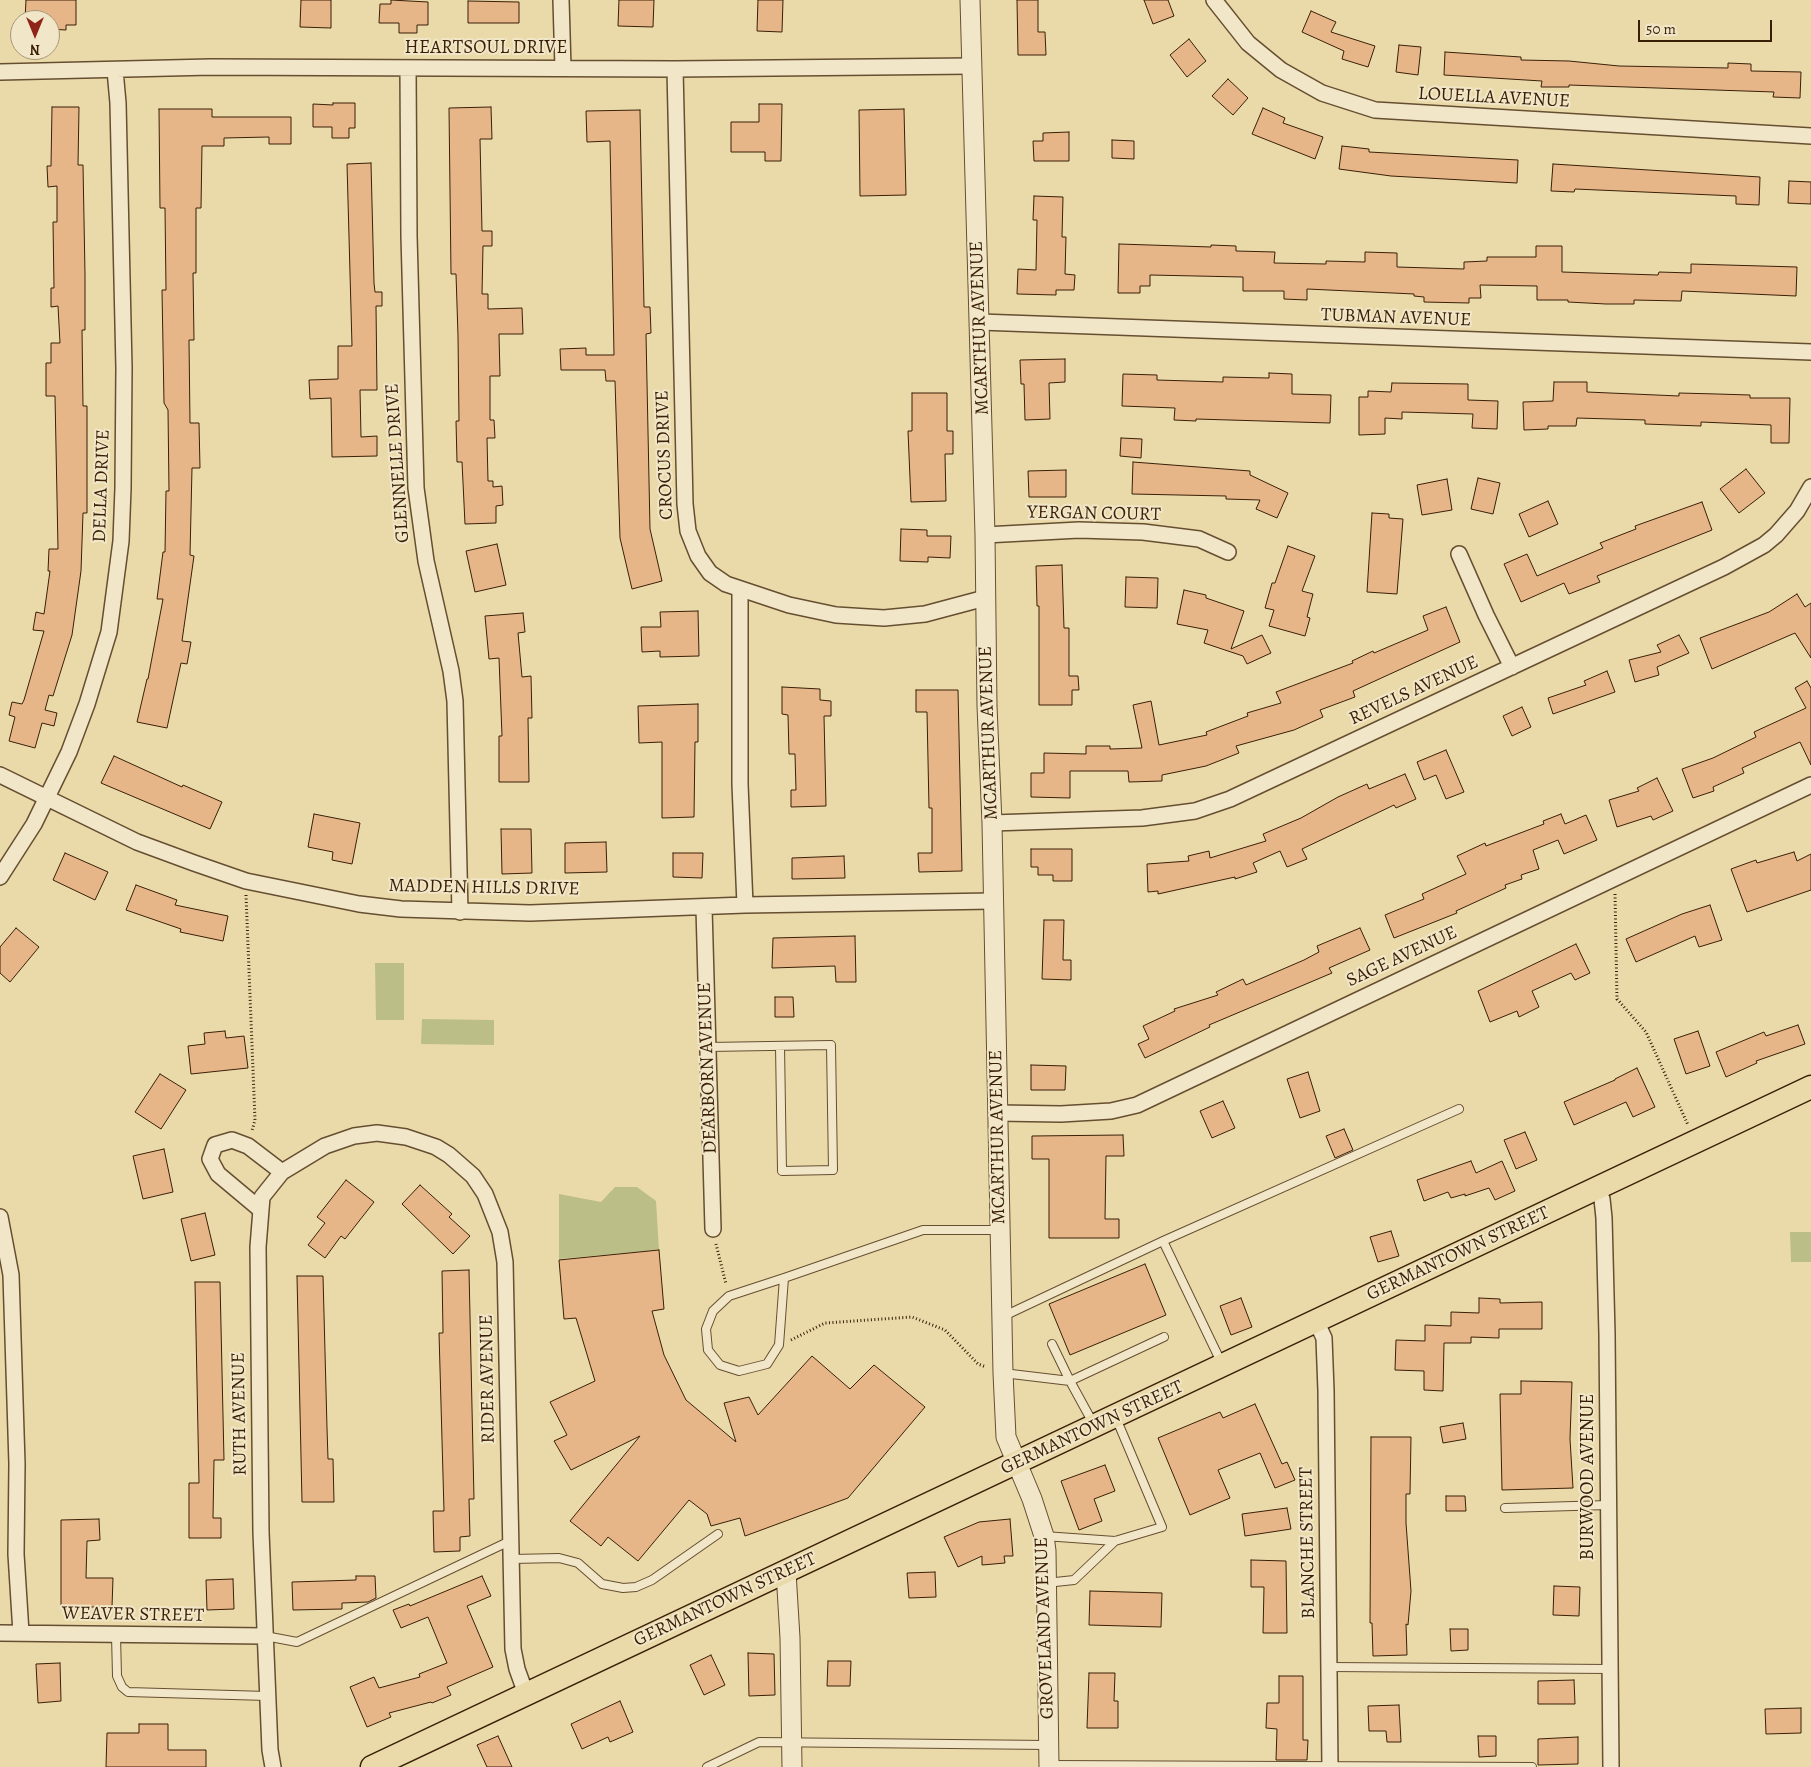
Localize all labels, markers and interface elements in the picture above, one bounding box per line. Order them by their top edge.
north arrow [10,10,60,60]
scale bar [1641,10,1775,42]
text: 50 m [1646,19,1676,39]
street label: HEARTSOUL DRIVE [405,37,567,59]
text: N [30,40,40,59]
street label: LOUELLA AVENUE [1417,83,1571,113]
street label: MCARTHUR AVENUE [966,240,994,416]
street label: TUBMAN AVENUE [1321,304,1471,332]
street label: GLENNELLE DRIVE [381,382,415,544]
street label: CROCUS DRIVE [651,390,679,520]
street label: DELLA DRIVE [89,429,115,543]
street label: YERGAN COURT [1027,501,1161,527]
street label: MCARTHUR AVENUE [975,645,1003,821]
street label: REVELS AVENUE [1346,651,1482,731]
street label: MADDEN HILLS DRIVE [388,875,580,901]
street label: SAGE AVENUE [1343,921,1461,993]
street label: DEARBORN AVENUE [694,982,722,1154]
street label: MCARTHUR AVENUE [985,1050,1011,1224]
street label: GERMANTOWN STREET [1363,1202,1553,1306]
street label: RIDER AVENUE [475,1314,501,1444]
street label: RUTH AVENUE [228,1352,252,1476]
street label: GERMANTOWN STREET [997,1376,1187,1480]
street label: BURWOOD AVENUE [1577,1394,1599,1560]
street label: BLANCHE STREET [1295,1467,1321,1619]
street label: GROVELAND AVENUE [1030,1536,1060,1720]
street label: GERMANTOWN STREET [630,1548,820,1652]
street label: WEAVER STREET [62,1602,204,1628]

